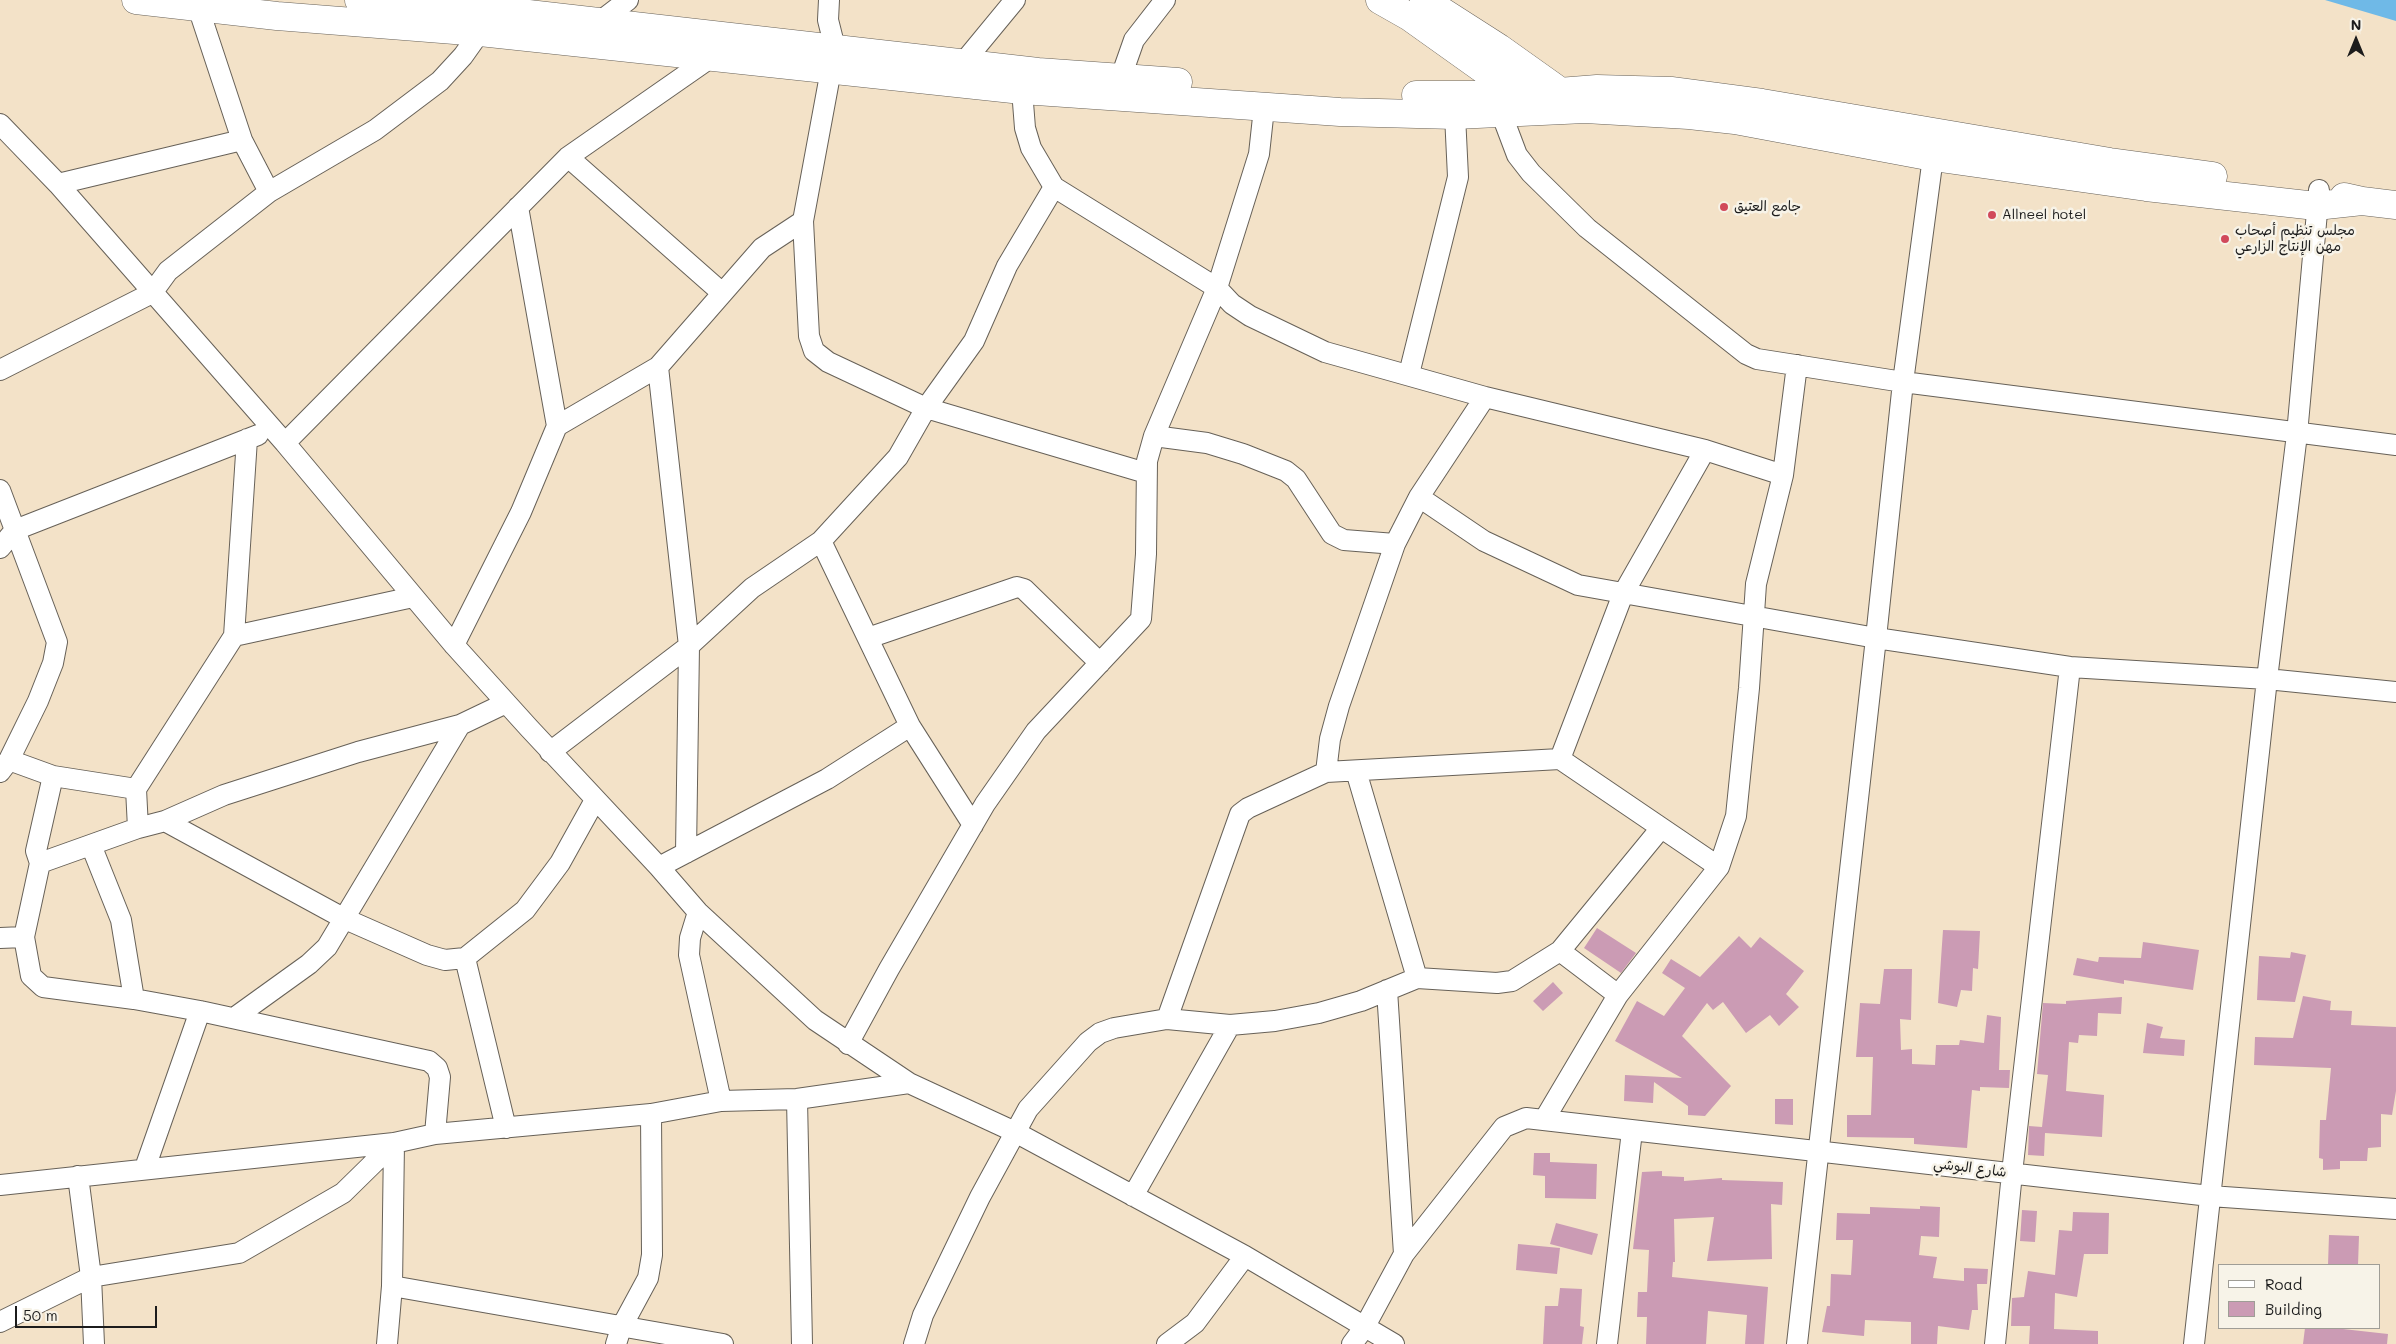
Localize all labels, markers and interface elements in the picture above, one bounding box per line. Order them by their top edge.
north arrow [2331,15,2381,65]
text: N [2351,15,2361,34]
place label: جامع العتيق [1734,199,1801,215]
marker: جامع العتيق [1718,201,1730,213]
place label: Allneel hotel [2002,207,2086,223]
marker: Allneel hotel [1986,209,1998,221]
place label: مجلس تنظيم أصحاب مهن الإنتاج الزارعي [2235,223,2355,256]
marker: مجلس تنظيم أصحاب مهن الإنتاج الزارعي [2219,233,2231,245]
street label: شارع البوشي [1933,1155,2007,1181]
legend [2218,1264,2381,1329]
text: Road [2265,1274,2302,1294]
scale bar [18,1296,160,1328]
text: Building [2265,1299,2322,1319]
text: 50 m [23,1305,58,1325]

